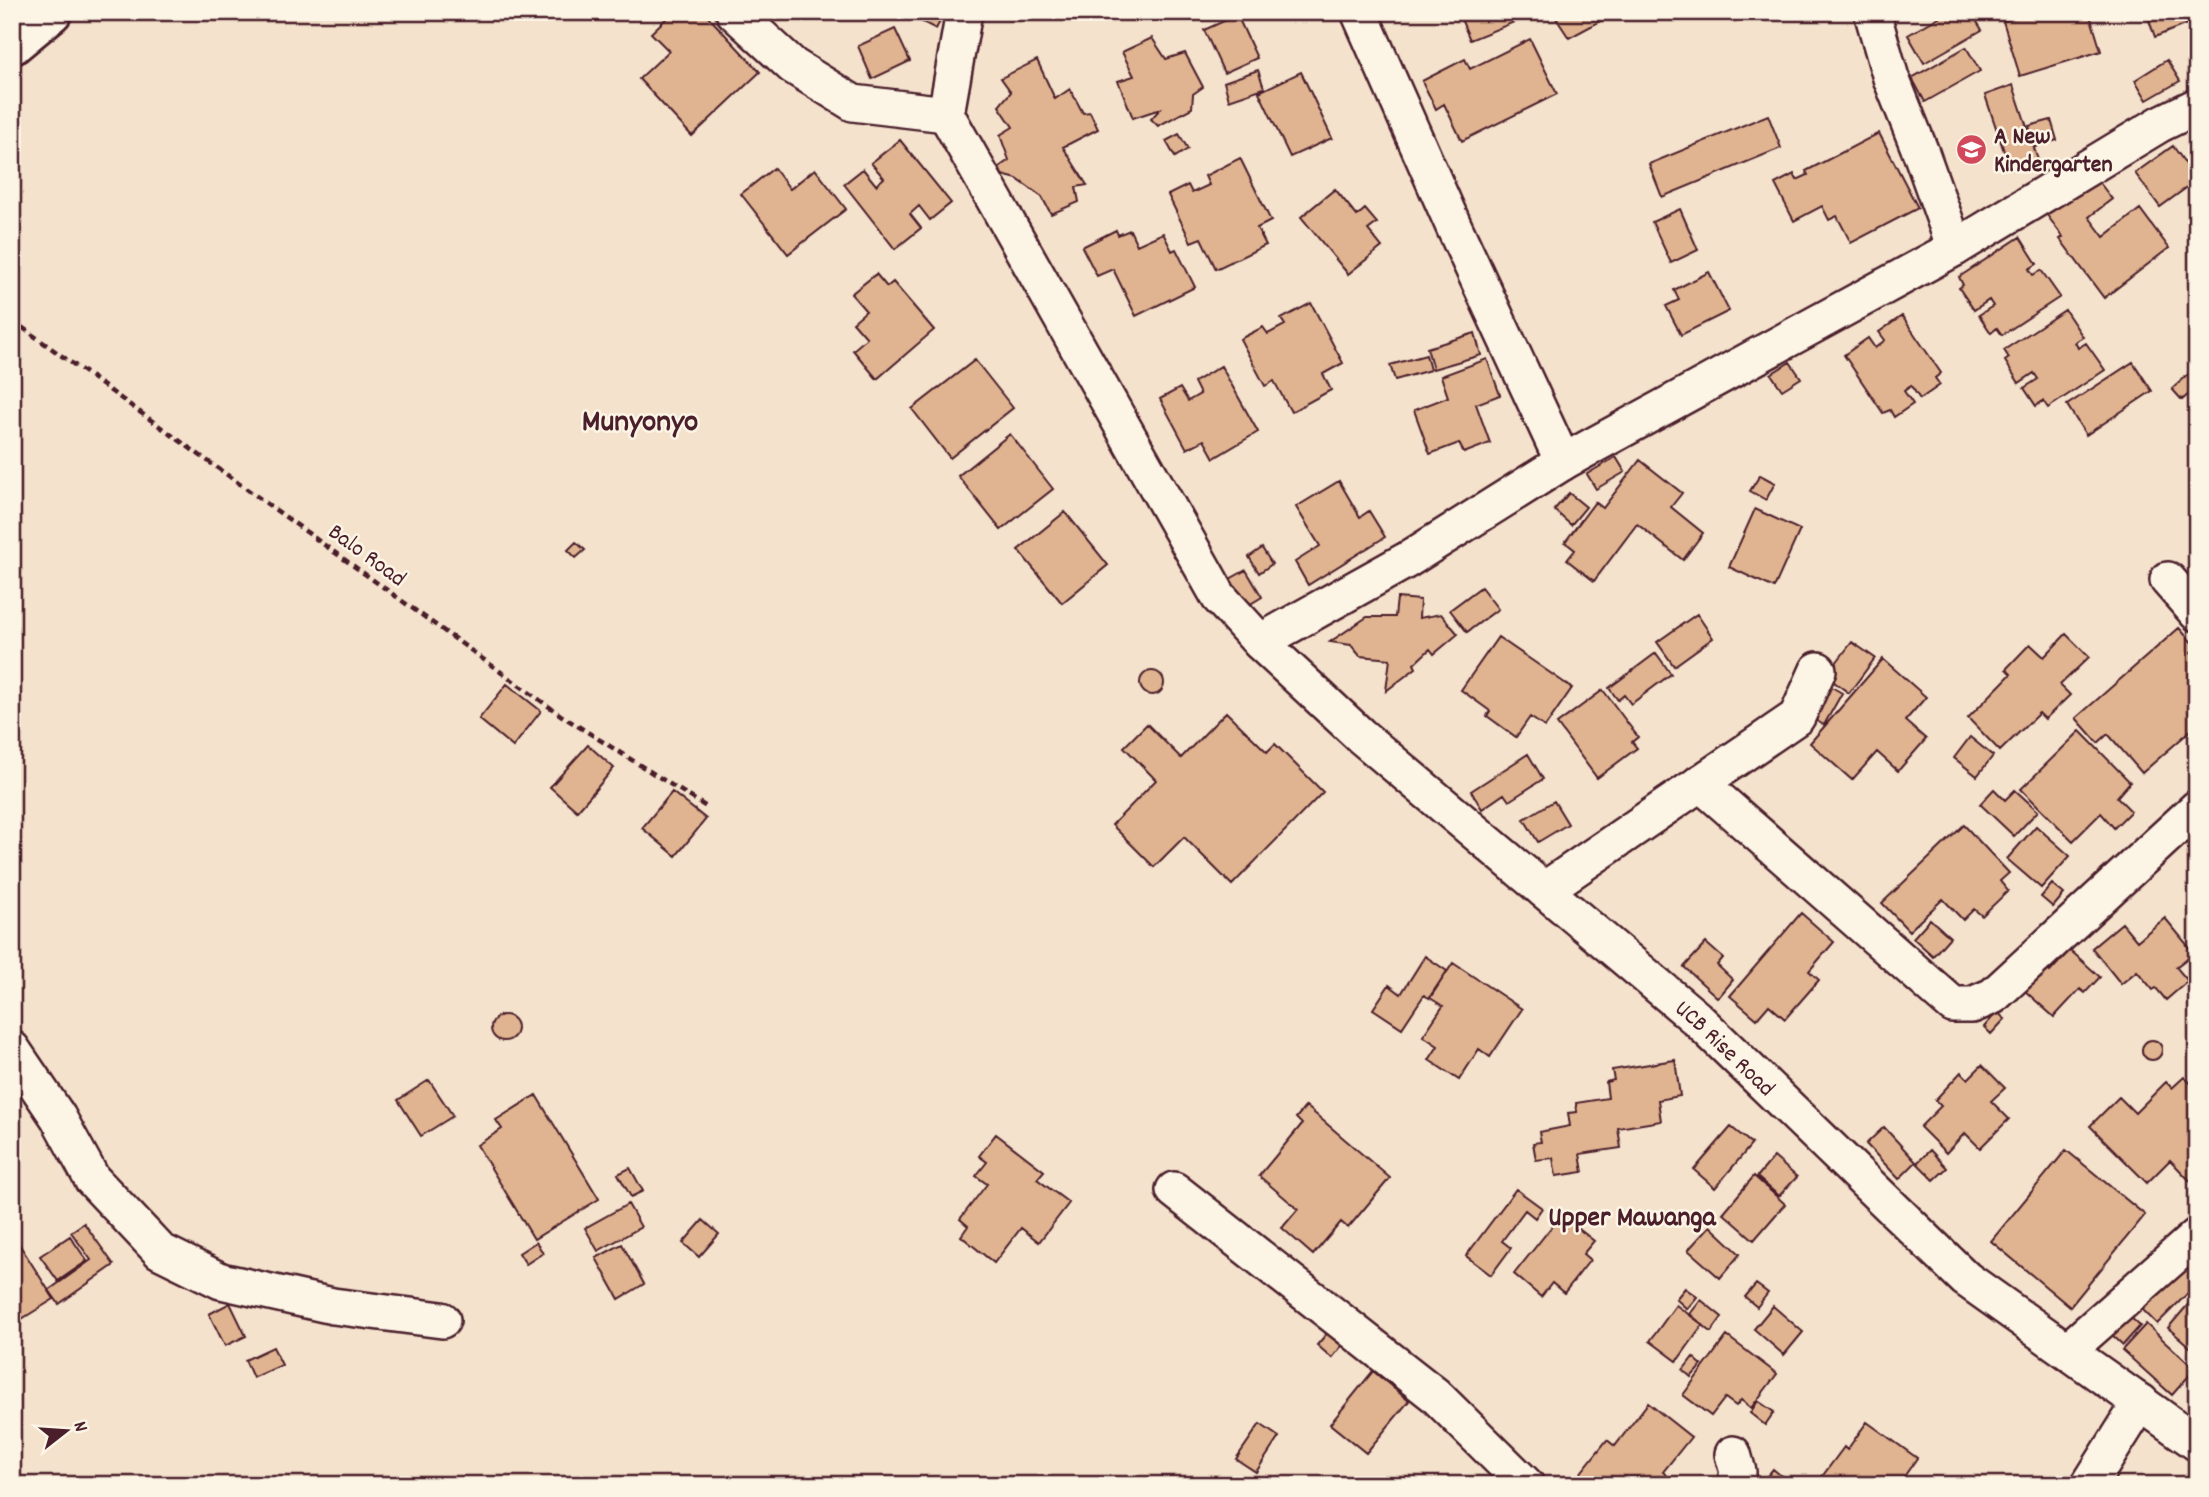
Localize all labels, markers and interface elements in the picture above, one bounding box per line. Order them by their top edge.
place label: A New Kindergarten [1994,121,2112,183]
school or university icon: A New Kindergarten [1954,132,1988,166]
district label: Munyonyo [582,401,698,447]
street label: Balo Road [320,516,412,596]
street label: UCB Rise Road [1666,993,1782,1106]
district label: Upper Mawanga [1548,1200,1717,1240]
north arrow [32,1396,102,1466]
text: N [65,1419,93,1435]

